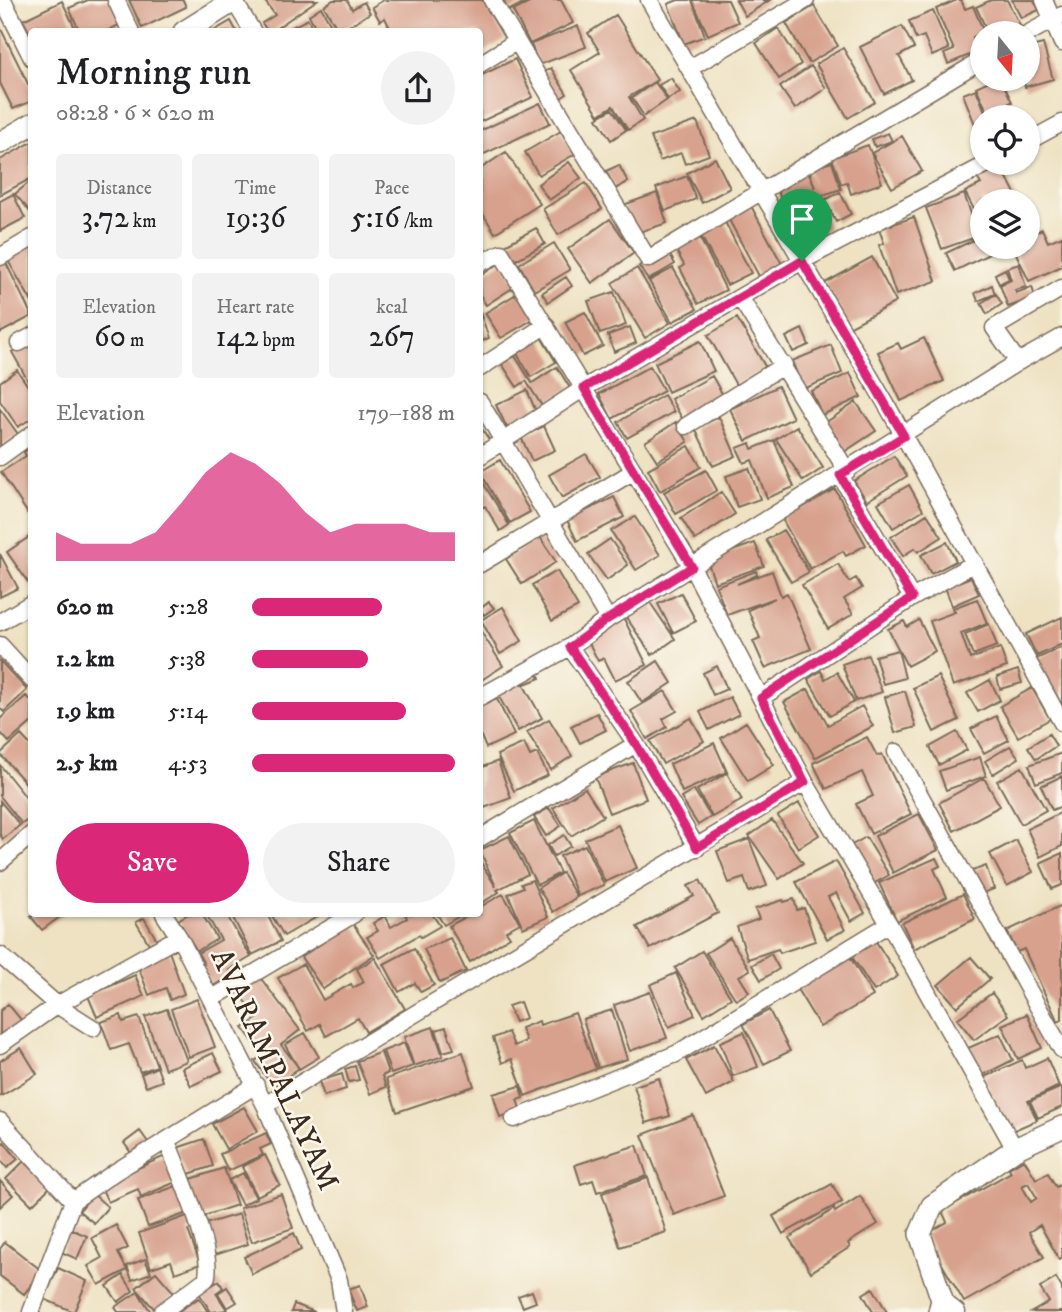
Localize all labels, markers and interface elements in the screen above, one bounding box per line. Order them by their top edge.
north arrow [970,21,1040,91]
map controls [970,21,1040,259]
text: Morning run [56,49,251,97]
button: share [381,51,455,125]
text: 08:28 · 6 × 620 m [56,99,215,128]
button: locate [970,105,1040,175]
text: Distance [86,177,152,200]
text: Time [235,177,276,200]
text: Pace [374,177,409,200]
pin [772,189,832,261]
button: layers [970,189,1040,259]
text: 3.72 [82,200,129,237]
text: 19:36 [225,200,286,237]
text: 5:16 [351,200,400,237]
icon: arrive [783,200,821,238]
text: km [129,210,157,233]
text: /km [400,210,433,233]
text: Elevation [82,296,156,319]
text: Heart rate [217,296,294,319]
text: kcal [376,296,407,319]
text: 60 [94,319,126,356]
text: 142 [216,319,259,356]
text: 267 [369,319,415,356]
text: m [126,329,144,352]
text: bpm [259,329,295,352]
text: Elevation [56,399,145,428]
text: 179–188 m [357,399,455,428]
text: 620 m [56,593,114,622]
text: 5:28 [168,593,208,622]
text: 1.2 km [56,645,115,674]
text: 5:38 [168,645,206,674]
text: 1.9 km [56,697,115,726]
text: 5:14 [168,697,207,726]
text: 2.5 km [56,749,118,778]
text: 4:53 [168,749,207,778]
button: Save [56,823,249,903]
button: Share [263,823,455,903]
street label: AVARAMPALAYAM [202,943,346,1197]

